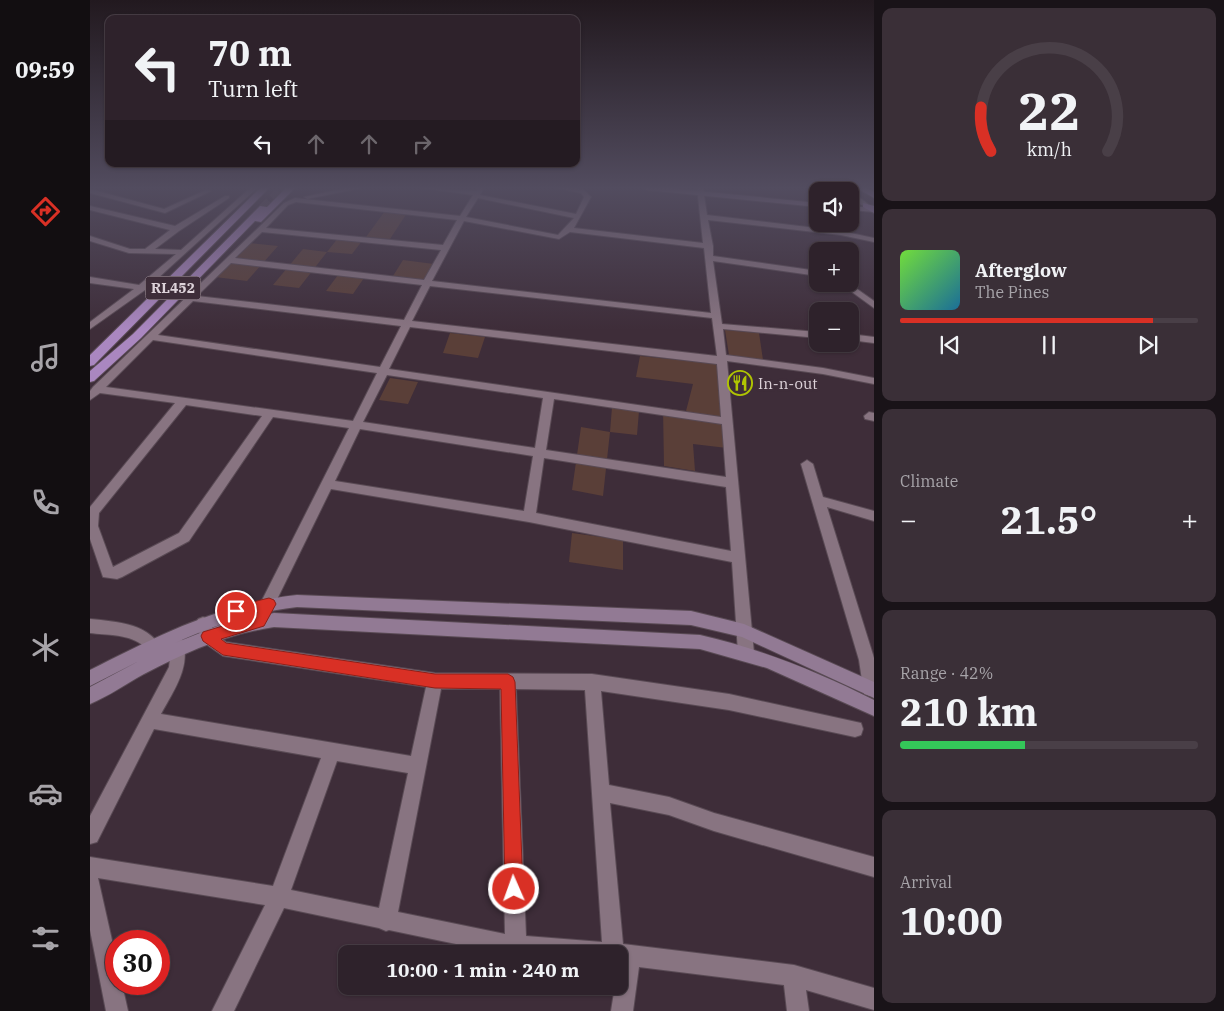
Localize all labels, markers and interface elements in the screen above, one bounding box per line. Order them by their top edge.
text: 70 m [208,30,292,76]
icon: left [125,35,190,100]
text: 09:59 [15,55,75,84]
text: Turn left [208,74,298,103]
text: 22 [1018,77,1080,144]
icon: left [249,130,277,158]
icon: ahead [302,130,330,158]
icon: ahead [355,130,383,158]
icon: right [408,130,436,158]
text: km/h [1026,138,1072,161]
map controls [809,182,859,352]
button: sound [809,182,859,232]
icon: directions [28,194,63,229]
button: + [809,242,859,292]
text: Afterglow [975,258,1067,282]
road number: RL452 [146,276,200,300]
text: The Pines [975,282,1049,302]
button: − [809,302,859,352]
icon: previous [936,331,964,359]
icon: pause [1035,331,1063,359]
icon: next [1134,331,1162,359]
icon: music [28,340,63,375]
restaurant icon: In-n-out [727,370,753,396]
place label: In-n-out [758,374,818,393]
text: Climate [900,471,958,491]
icon: phone [28,485,63,520]
text: 21.5° [1001,495,1097,544]
text: − [900,501,917,538]
text: + [1181,501,1198,538]
pin [215,590,257,632]
icon: arrive [222,597,250,625]
icon: climate [28,630,63,665]
text: Range · 42% [900,663,993,683]
text: 210 km [900,687,1038,736]
icon: car [28,776,63,811]
position arrow [487,862,539,914]
text: Arrival [900,872,952,892]
text: 10:00 [900,896,1003,945]
icon: filters [28,921,63,956]
speed limit sign: 30 [105,930,170,995]
text: 10:00 · 1 min · 240 m [387,958,579,982]

